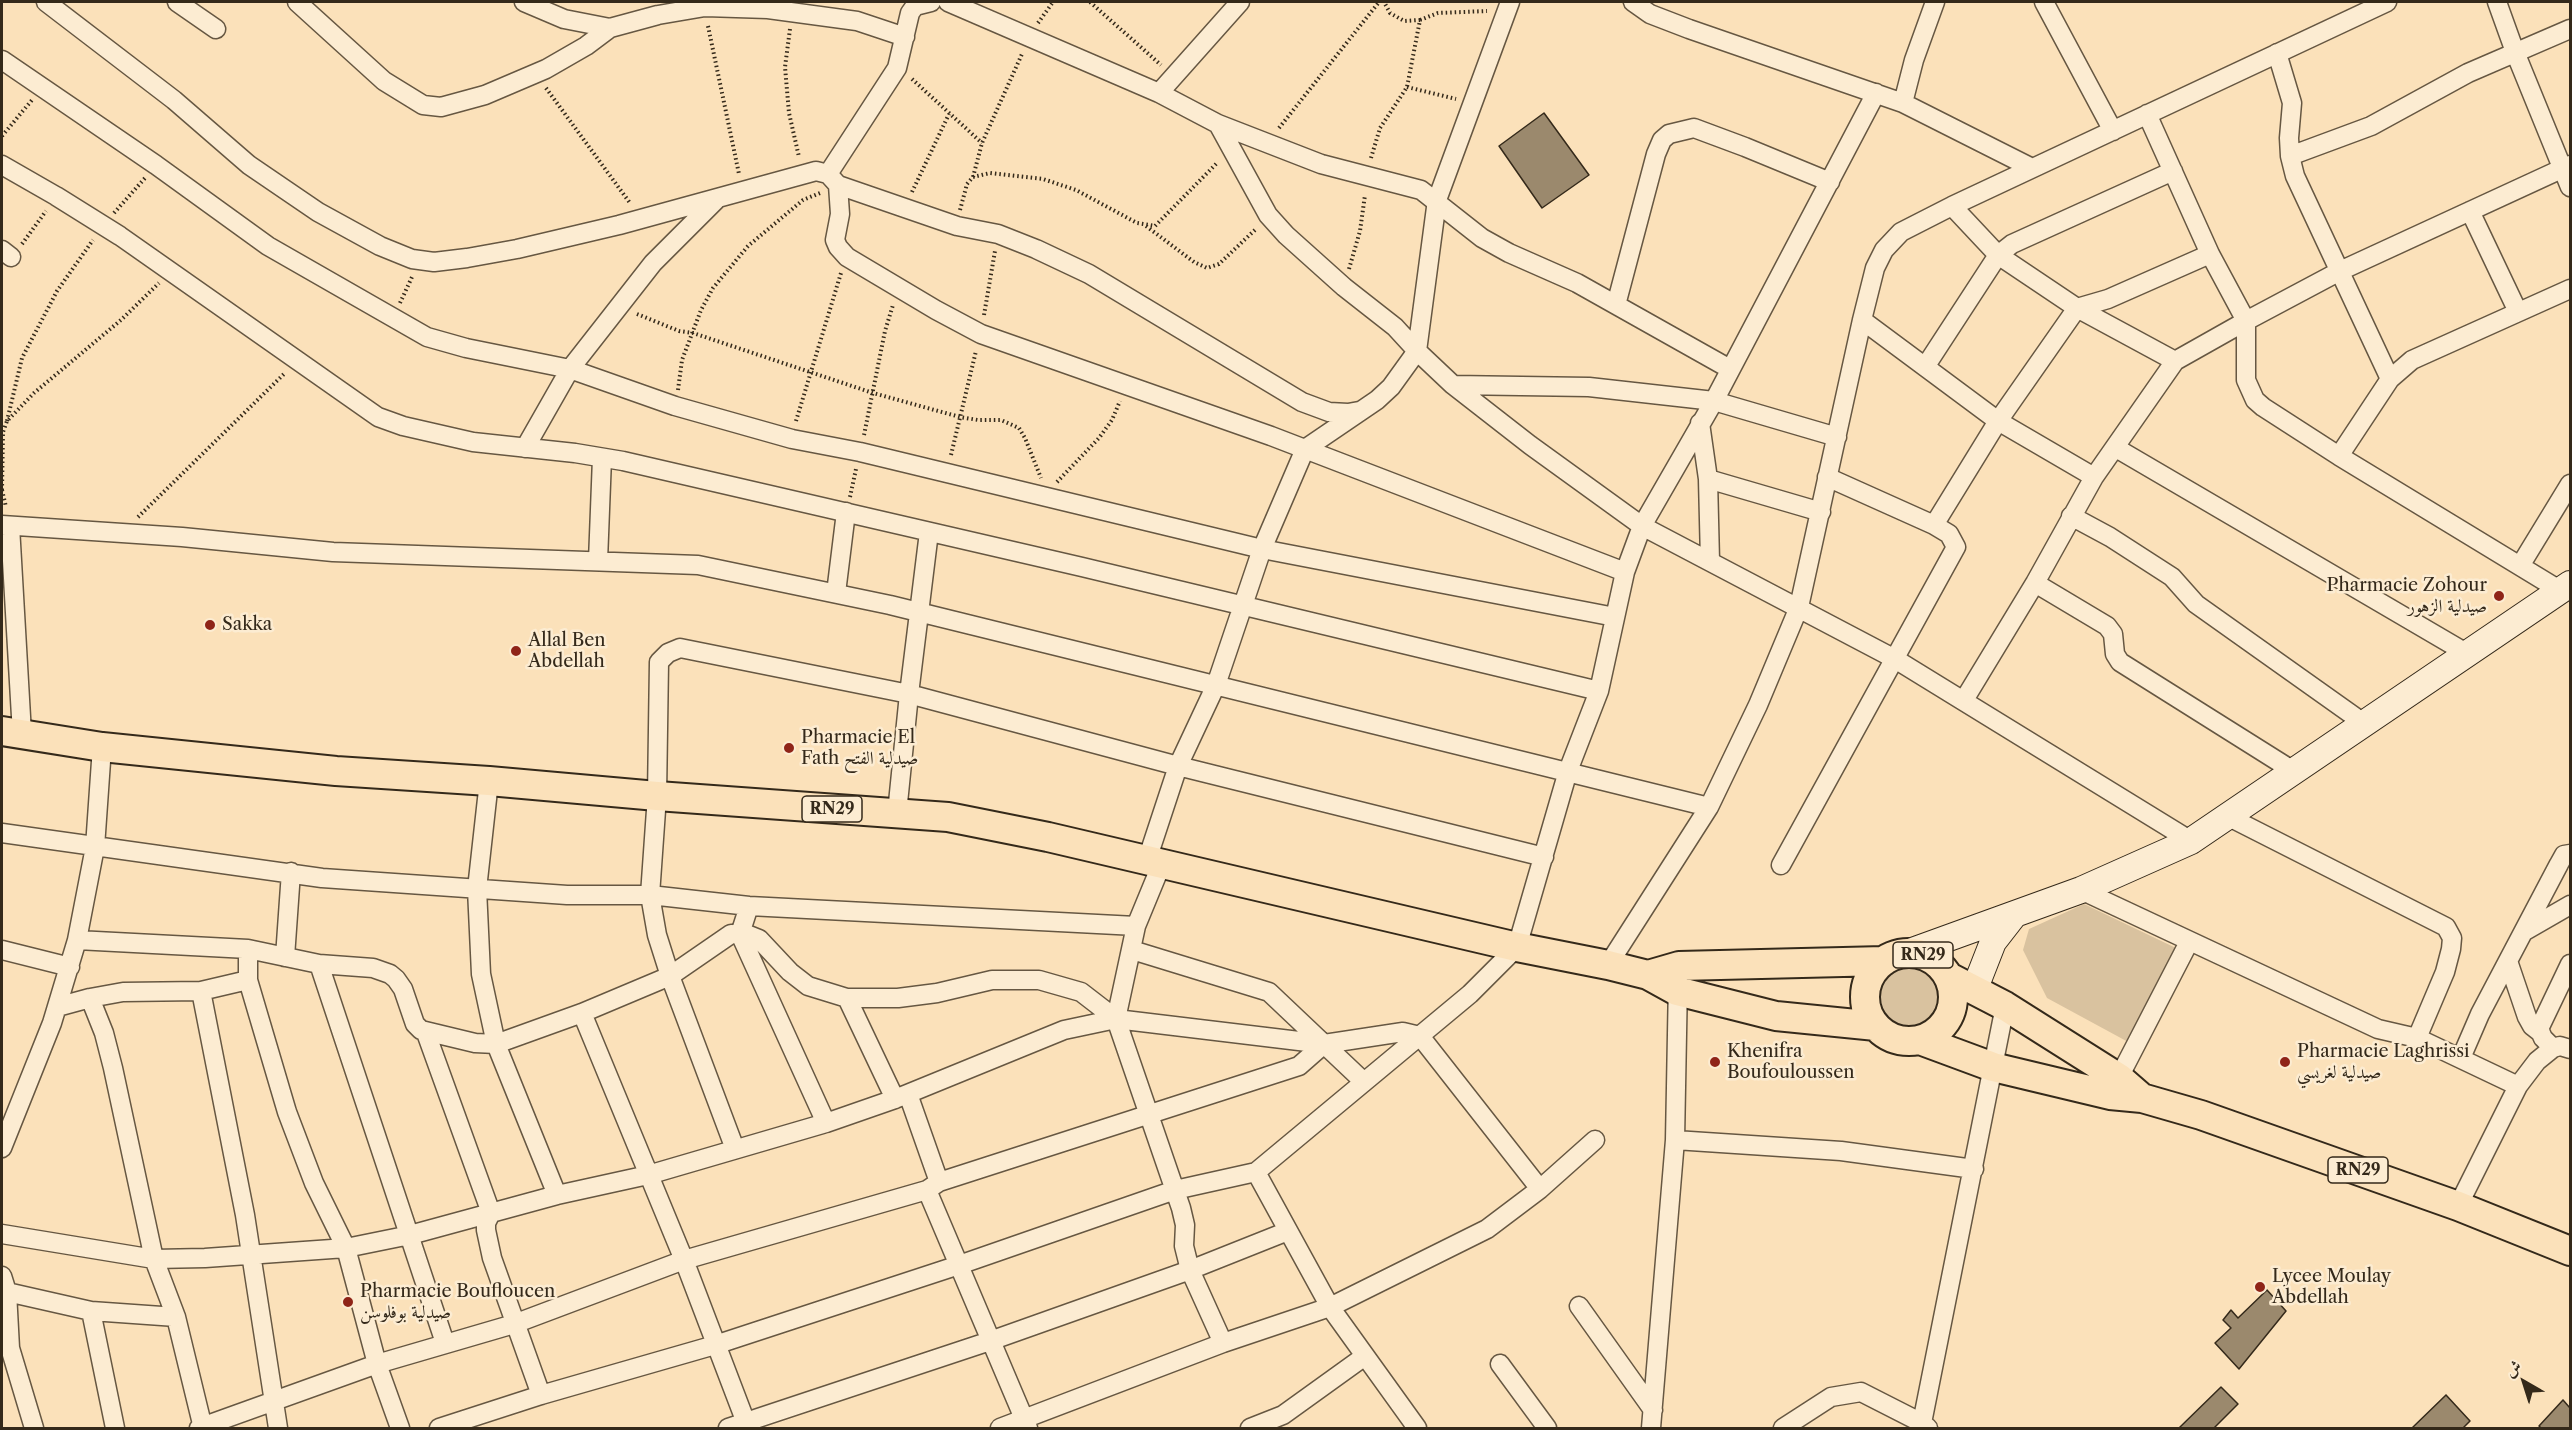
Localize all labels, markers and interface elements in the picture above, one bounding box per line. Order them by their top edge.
place label: Pharmacie Zohour صيدلية الزهور [2327,575,2487,618]
marker: Pharmacie Zohour صيدلية الزهور [2492,589,2506,603]
place label: Sakka [222,614,272,636]
marker: Sakka [203,618,217,632]
place label: Allal Ben Abdellah [528,630,606,672]
marker: Allal Ben Abdellah [509,644,523,658]
place label: Pharmacie El Fath صيدلية الفتح [801,727,918,770]
marker: Pharmacie El Fath صيدلية الفتح [782,741,796,755]
road number: RN29 [802,796,862,822]
road number: RN29 [1893,942,1953,968]
place label: Khenifra Boufouloussen [1727,1041,1855,1084]
place label: Pharmacie Laghrissi صيدلية لغريسي [2297,1041,2470,1084]
marker: Khenifra Boufouloussen [1708,1055,1722,1069]
marker: Pharmacie Laghrissi صيدلية لغريسي [2278,1055,2292,1069]
road number: RN29 [2328,1157,2388,1183]
place label: Lycee Moulay Abdellah [2272,1266,2391,1308]
marker: Lycee Moulay Abdellah [2253,1280,2267,1294]
place label: Pharmacie Boufloucen صيدلية بوفلوسن [360,1281,555,1324]
marker: Pharmacie Boufloucen صيدلية بوفلوسن [341,1295,355,1309]
north arrow [2494,1352,2554,1412]
text: ش [2500,1355,2525,1381]

